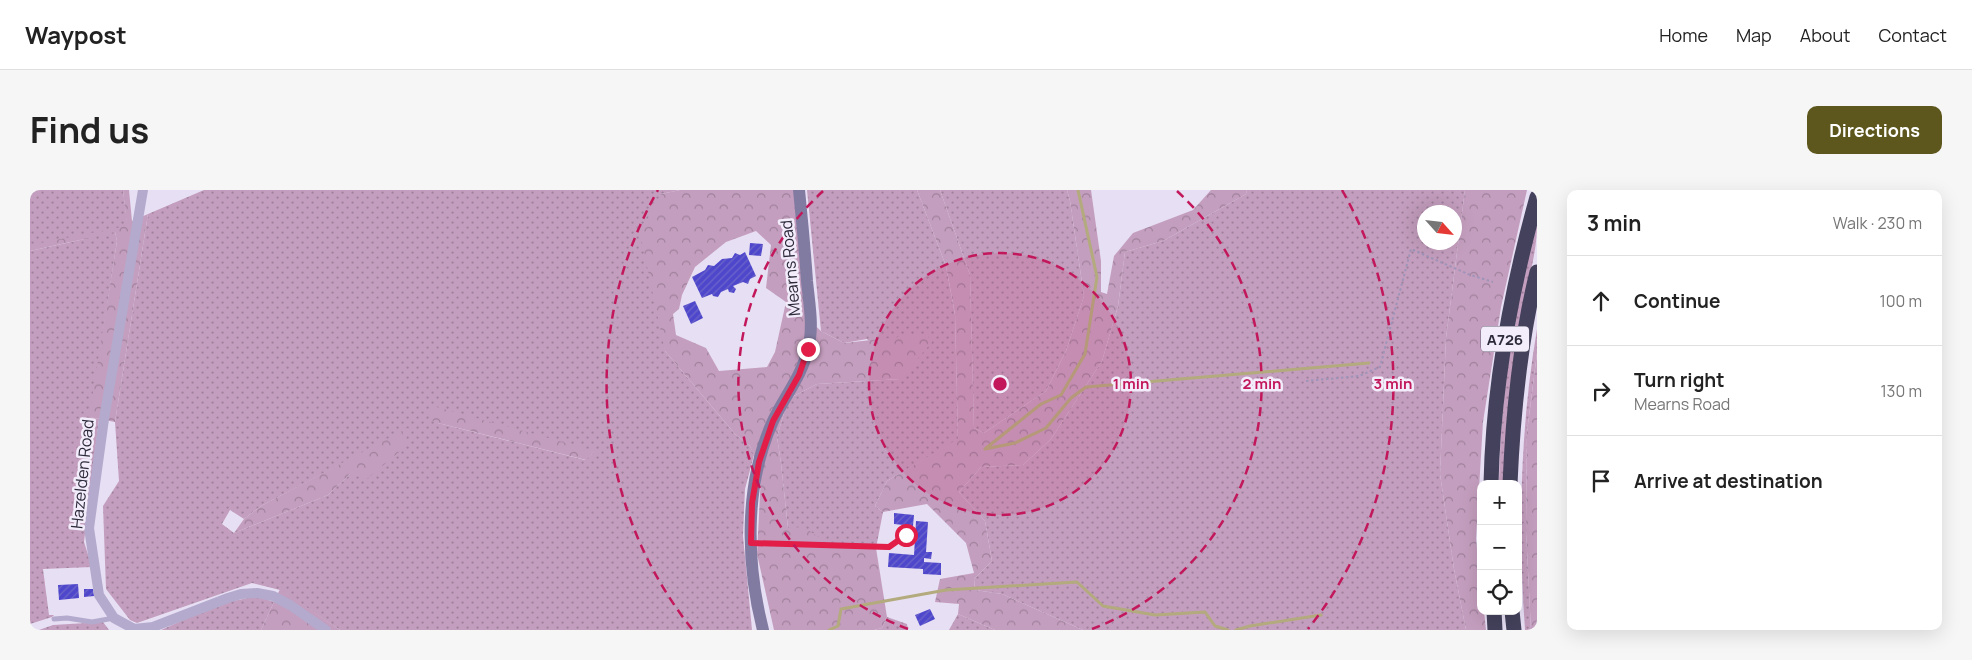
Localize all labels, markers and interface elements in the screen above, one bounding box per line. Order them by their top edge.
text: Waypost [25,18,127,51]
text: Home [1659,23,1708,47]
text: Map [1736,23,1772,47]
text: About [1800,23,1850,47]
text: Contact [1878,23,1947,47]
text: Find us [30,106,149,154]
button: Directions [1807,106,1942,154]
north arrow [1417,205,1462,250]
text: 3 min [1587,209,1641,237]
text: Walk · 230 m [1833,212,1922,234]
street label: Mearns Road [775,219,805,317]
icon: ahead [1587,287,1615,315]
text: Continue [1634,288,1720,314]
text: 100 m [1879,290,1922,312]
road number: A726 [1481,326,1529,352]
route end [797,338,820,361]
text: Turn right [1634,367,1724,393]
text: 1 min [1113,373,1149,394]
text: 2 min [1242,373,1282,394]
text: 3 min [1374,373,1412,394]
centre of rings [991,375,1009,393]
icon: right [1587,377,1615,405]
text: 130 m [1880,380,1922,402]
text: Mearns Road [1634,393,1730,415]
street label: Hazelden Road [65,418,99,530]
icon: arrive [1587,467,1615,495]
text: Arrive at destination [1634,468,1823,494]
map controls [1477,480,1522,615]
button: + [1477,480,1522,525]
route start [895,524,918,547]
button: − [1477,525,1522,570]
button: locate [1477,570,1522,615]

